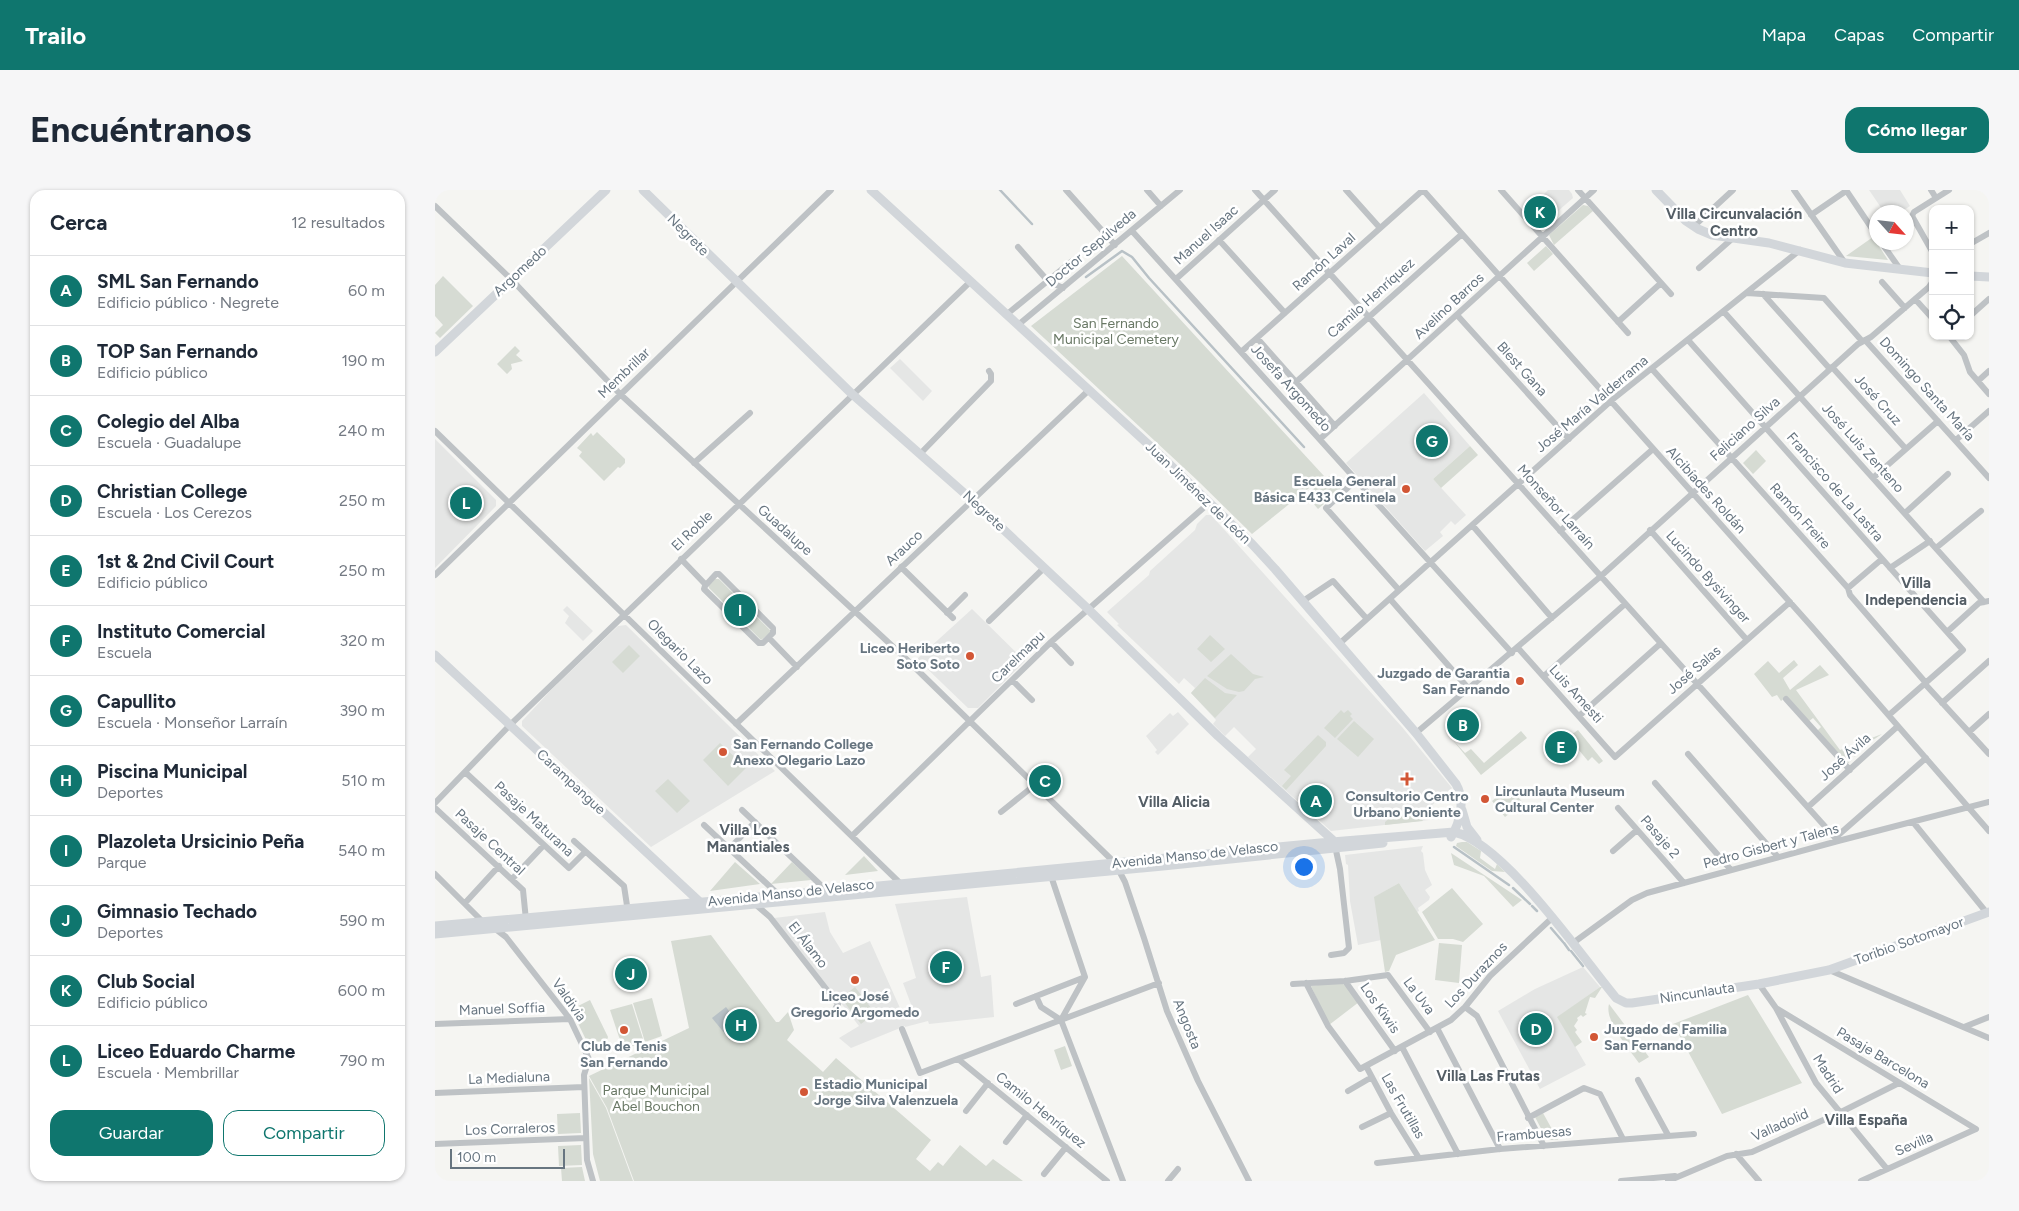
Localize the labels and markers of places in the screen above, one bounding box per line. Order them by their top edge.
pin: K [1524,193,1556,231]
pin: G [1416,422,1448,460]
place label: Escuela General Básica E433 Centinela [1254,473,1396,506]
marker: Escuela General Básica E433 Centinela [1400,483,1412,495]
pin: L [450,484,482,522]
pin: I [724,591,756,629]
place label: Liceo Heriberto Soto Soto [860,640,960,673]
marker: Liceo Heriberto Soto Soto [964,650,976,662]
place label: Juzgado de Garantia San Fernando [1377,665,1510,698]
marker: Juzgado de Garantia San Fernando [1514,675,1526,687]
pin: B [1447,706,1479,744]
pin: E [1545,728,1577,766]
place label: San Fernando College Anexo Olegario Lazo [733,736,873,769]
marker: San Fernando College Anexo Olegario Lazo [717,746,729,758]
pin: C [1029,762,1061,800]
marker: Consultorio Centro Urbano Poniente [1400,772,1414,786]
pin: A [1300,782,1332,820]
place label: Lircunlauta Museum Cultural Center [1495,783,1625,816]
place label: Consultorio Centro Urbano Poniente [1345,788,1469,821]
marker: Lircunlauta Museum Cultural Center [1479,793,1491,805]
pin: F [930,948,962,986]
pin: J [615,955,647,993]
marker: Liceo José Gregorio Argomedo [849,974,861,986]
place label: Liceo José Gregorio Argomedo [791,988,919,1021]
pin: H [725,1006,757,1044]
pin: D [1520,1010,1552,1048]
place label: Juzgado de Familia San Fernando [1604,1021,1727,1054]
marker: Club de Tenis San Fernando [618,1024,630,1036]
marker: Juzgado de Familia San Fernando [1588,1031,1600,1043]
place label: Club de Tenis San Fernando [580,1038,668,1071]
place label: Estadio Municipal Jorge Silva Valenzuela [814,1076,958,1109]
marker: Estadio Municipal Jorge Silva Valenzuela [798,1086,810,1098]

